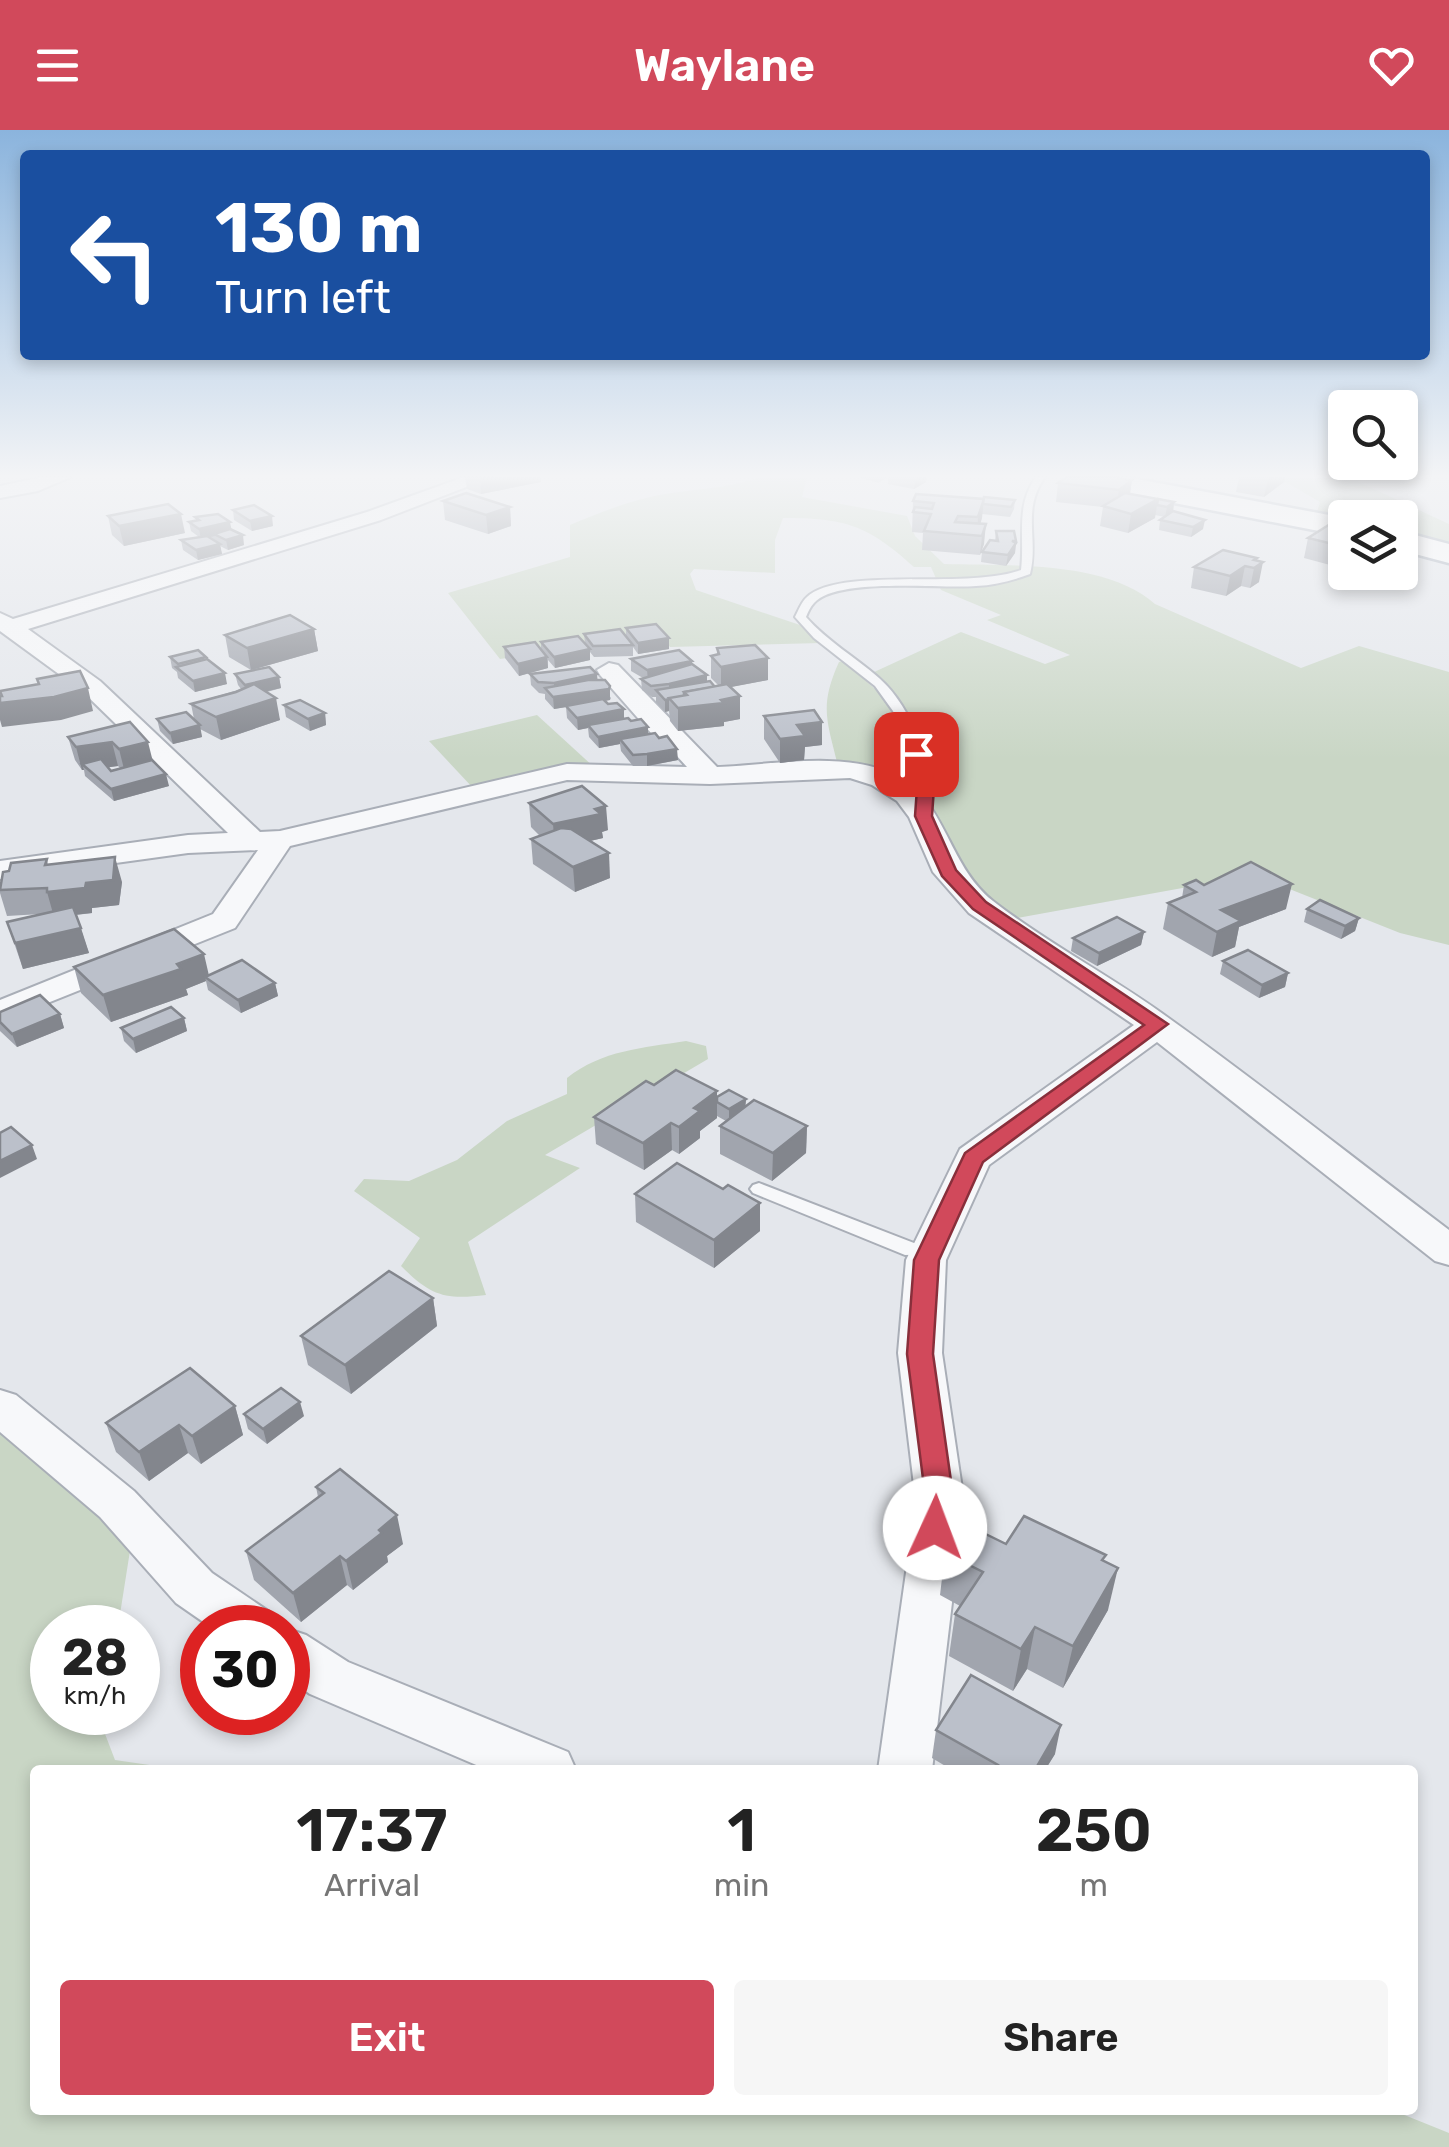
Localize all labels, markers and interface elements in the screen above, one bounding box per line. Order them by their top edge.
icon: menu [30,38,85,93]
icon: heart [1364,38,1419,93]
text: Waylane [634,39,815,92]
text: 130 m [215,187,423,270]
icon: left [50,190,180,320]
text: Turn left [215,271,391,324]
map controls [1328,390,1418,590]
button: search [1328,390,1418,480]
button: layers [1328,500,1418,590]
pin [874,712,959,797]
icon: arrive [889,727,944,782]
position arrow [883,1476,987,1580]
speed limit sign: 30 [180,1605,310,1735]
text: 28 [62,1628,128,1688]
text: km/h [64,1681,126,1710]
text: 17:37 [296,1795,448,1866]
text: 1 [727,1795,756,1866]
text: 250 [1036,1795,1152,1866]
text: Arrival [324,1866,420,1904]
text: min [714,1866,769,1904]
text: m [1079,1866,1108,1904]
button: Exit [60,1980,714,2095]
button: Share [734,1980,1388,2095]

